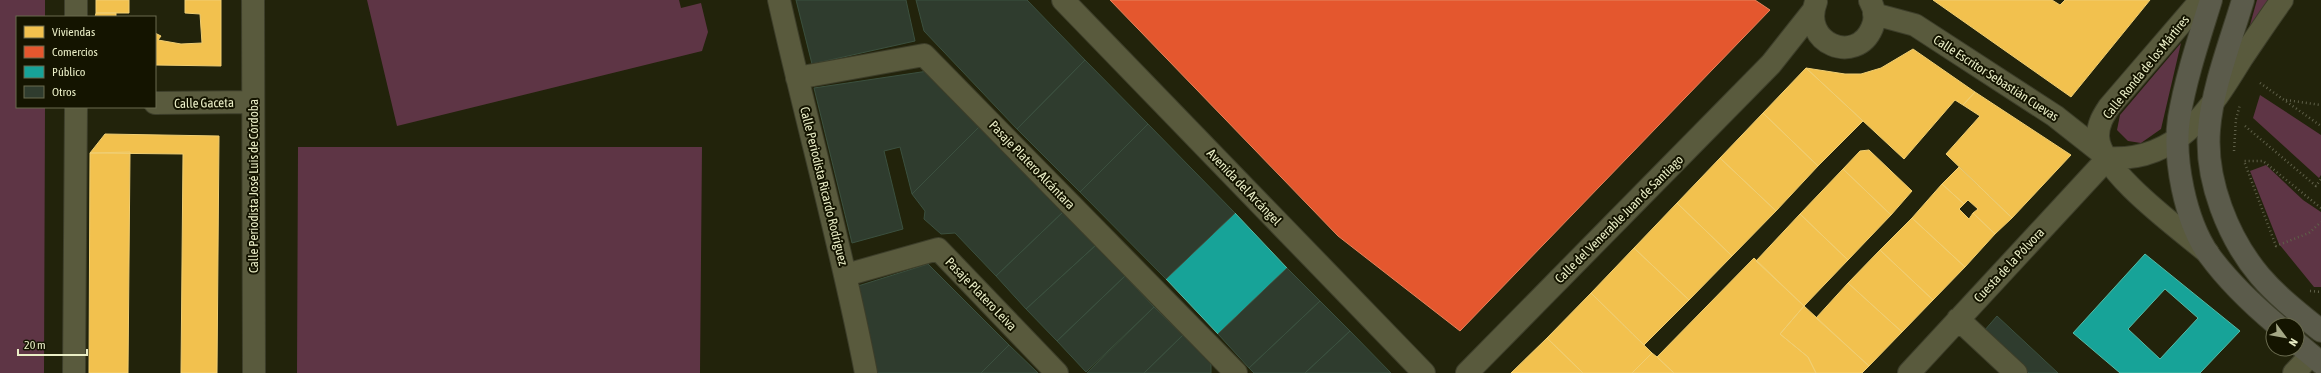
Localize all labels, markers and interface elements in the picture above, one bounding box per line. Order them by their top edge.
street label: Calle Ronda de los Mártires [2100,12,2192,122]
legend [16,16,156,108]
text: Viviendas [52,25,95,39]
street label: Calle Escritor Sebastián Cuevas [1931,32,2062,124]
text: Comercios [52,45,98,59]
text: Público [52,65,86,79]
text: Otros [52,85,76,99]
street label: Calle Gaceta [174,95,234,111]
street label: Calle Periodista José Luis de Córdoba [246,99,261,273]
street label: Calle Periodista Ricardo Rodríguez [797,105,851,267]
street label: Pasaje Platero Alcántara [986,118,1078,212]
street label: Avenida del Arcángel [1204,146,1285,229]
street label: Calle del Venerable Juan de Santiago [1552,152,1686,286]
street label: Cuesta de la Pólvora [1971,225,2047,305]
street label: Pasaje Platero Leiva [942,254,1020,334]
north arrow [2265,317,2305,357]
scale bar [18,331,87,357]
text: N [2287,336,2300,348]
text: 20 m [24,338,46,352]

